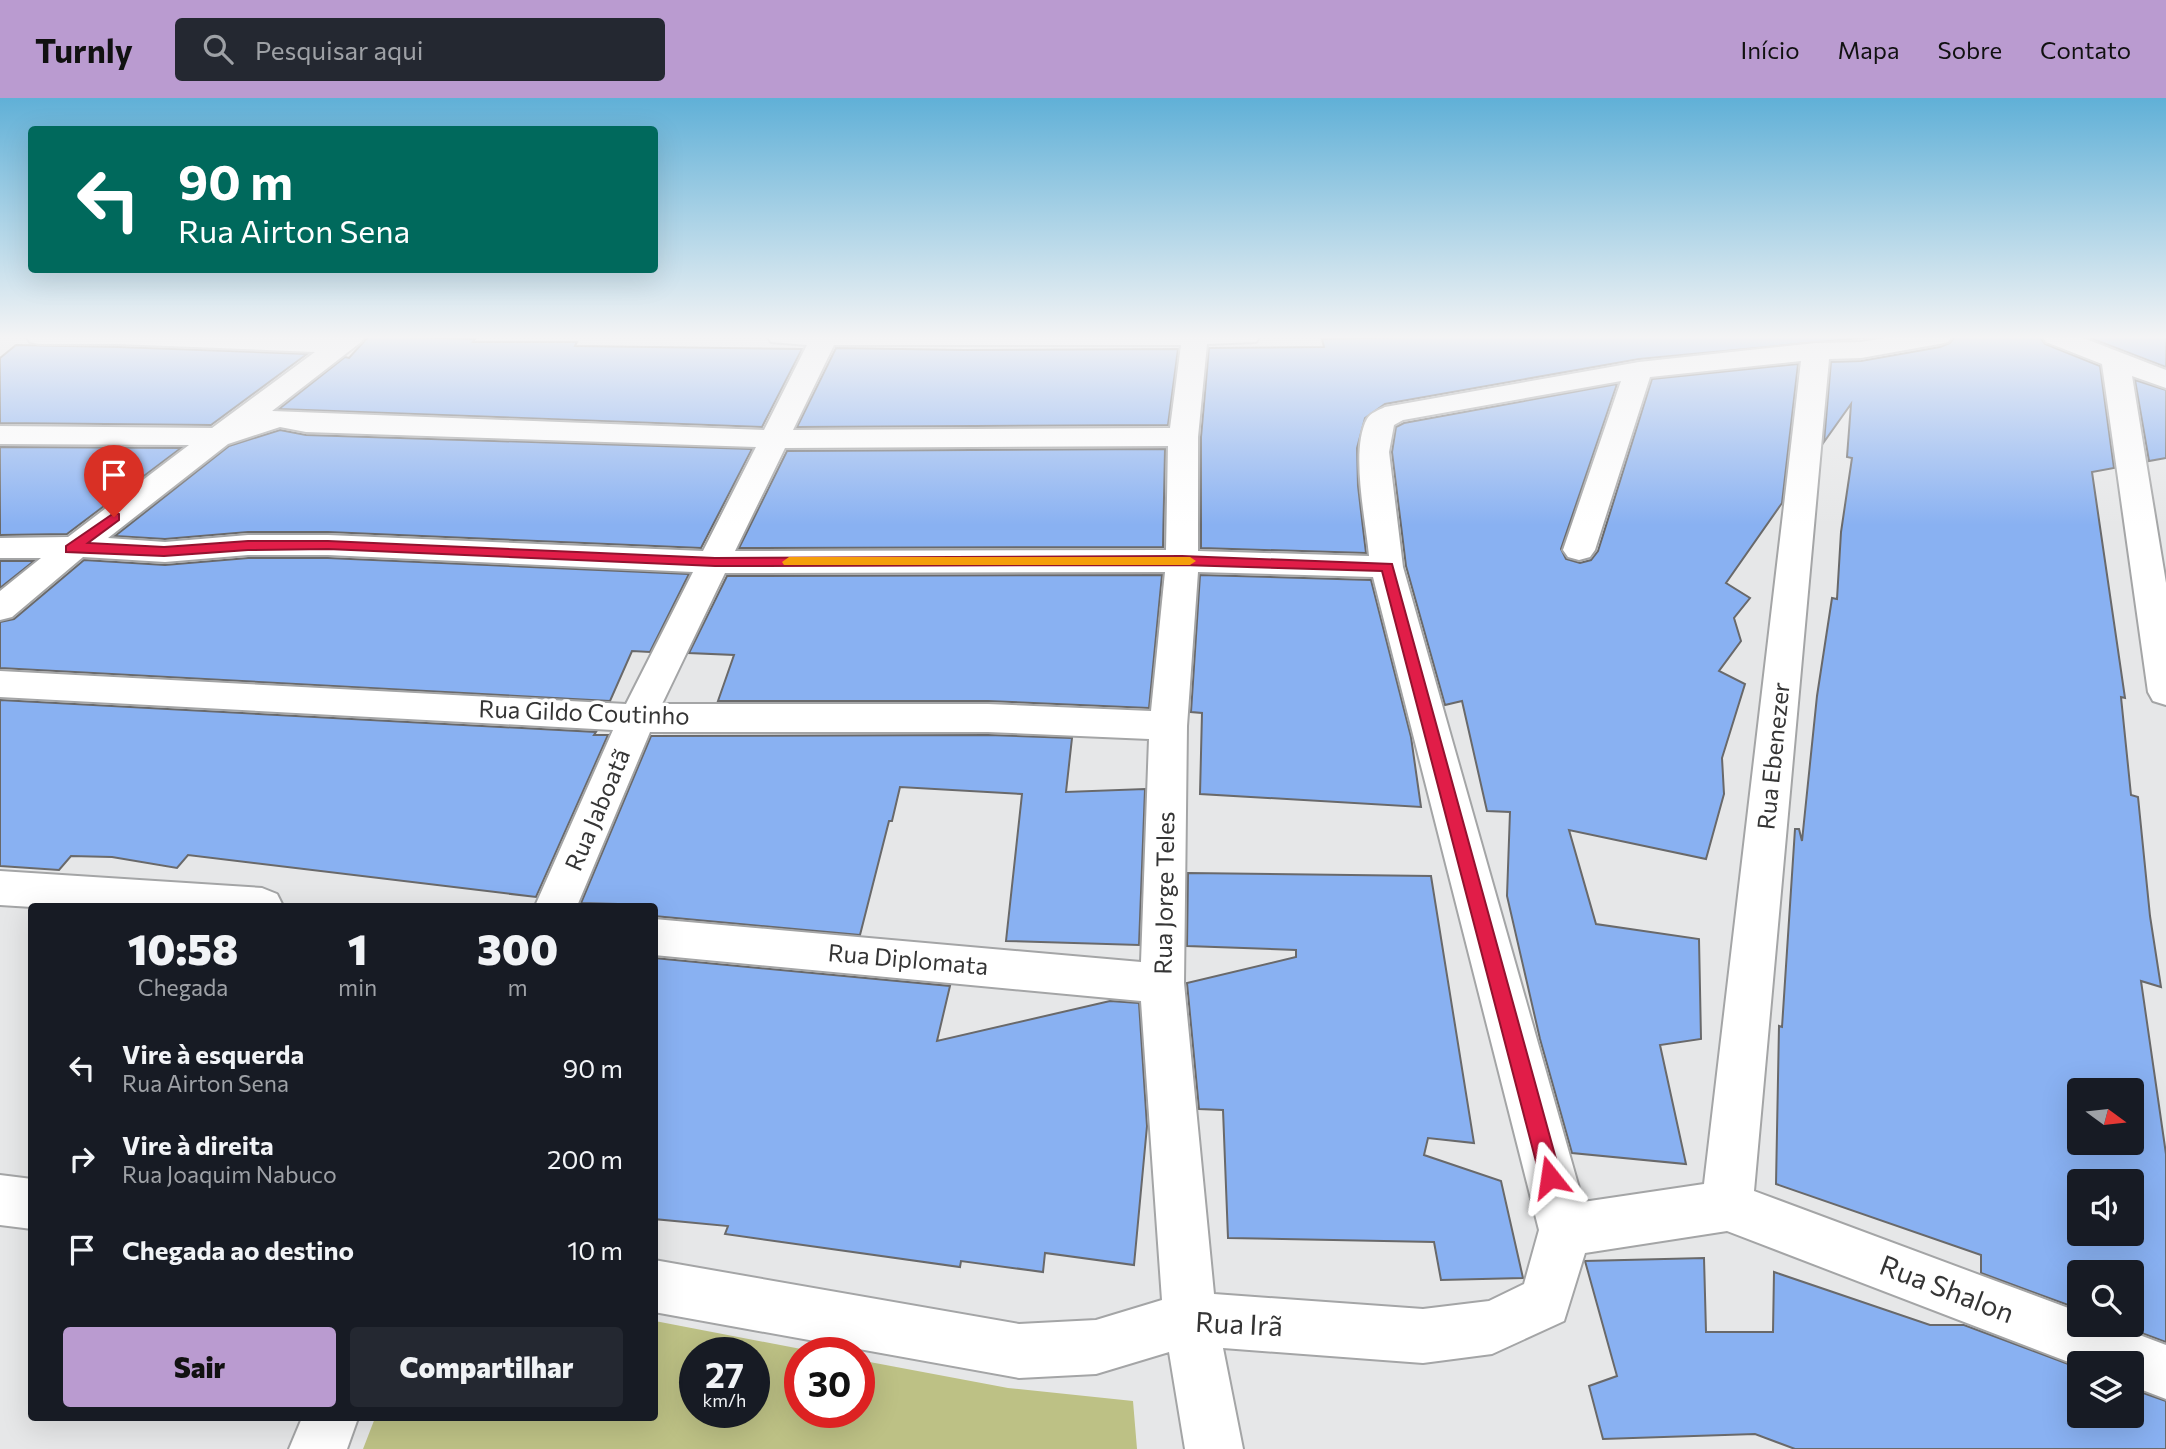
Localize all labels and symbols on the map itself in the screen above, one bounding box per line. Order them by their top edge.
pin [84,445,144,517]
street label: Rua Ebenezer [1750,680,1795,831]
street label: Rua Gildo Coutinho [478,693,690,730]
street label: Rua Jaboatã [558,744,635,875]
street label: Rua Jorge Teles [1148,811,1179,975]
street label: Rua Diplomata [827,937,990,980]
north arrow [2067,1078,2144,1155]
position arrow [1513,1140,1587,1214]
street label: Rua Shalon [1875,1247,2019,1329]
street label: Rua Irã [1194,1304,1284,1342]
speed limit sign: 30 [784,1337,875,1428]

